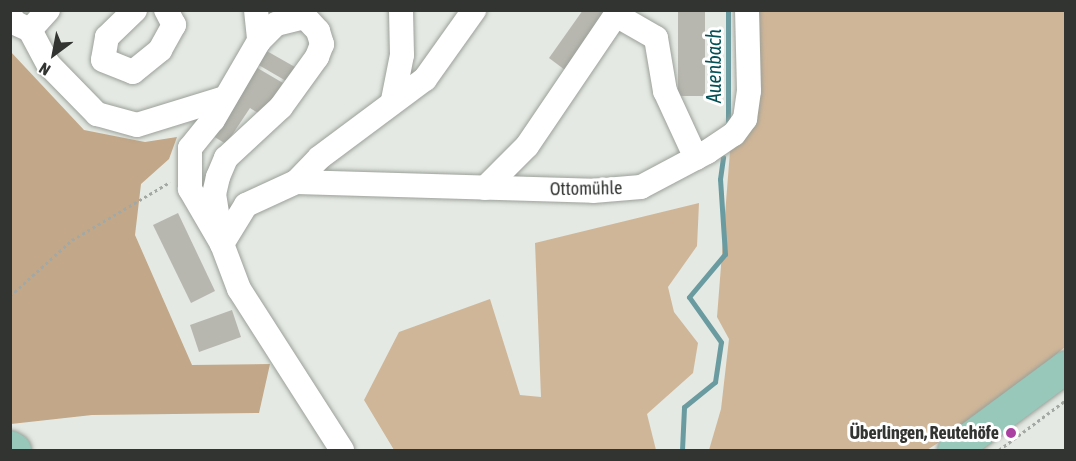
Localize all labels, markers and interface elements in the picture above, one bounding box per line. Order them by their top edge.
north arrow [24,24,84,84]
water label: Auenbach [701,29,725,103]
text: N [36,59,53,79]
street label: Ottomühle [550,178,622,200]
place label: Überlingen, Reutehöfe [849,422,999,444]
marker: Überlingen, Reutehöfe [1004,426,1018,440]

